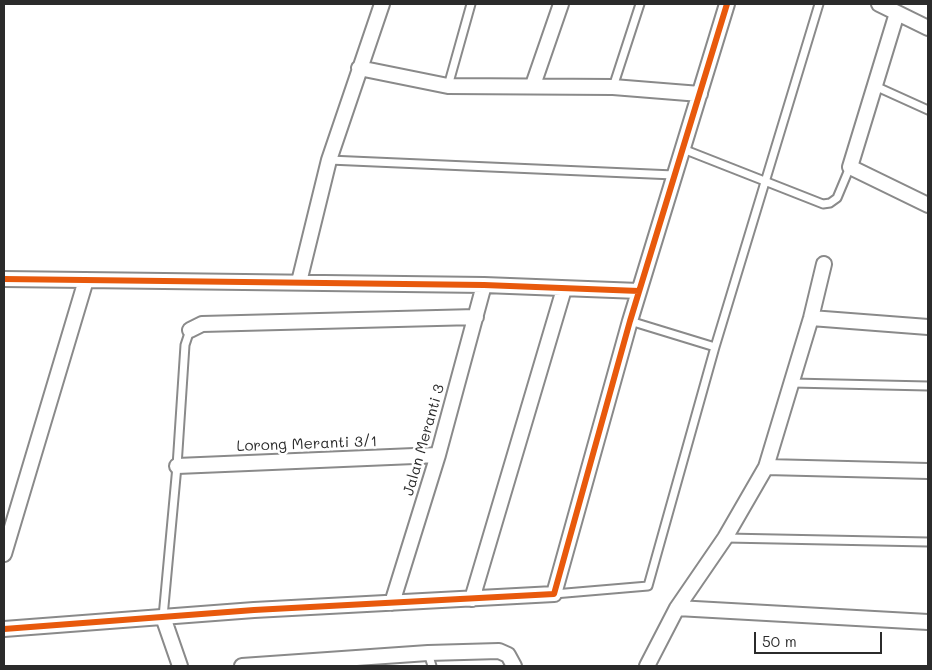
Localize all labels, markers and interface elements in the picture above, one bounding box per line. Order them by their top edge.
street label: Jalan Meranti 3 [399,382,449,498]
street label: Lorong Meranti 3/1 [236,433,378,455]
scale bar [757,622,884,654]
text: 50 m [762,631,797,651]

